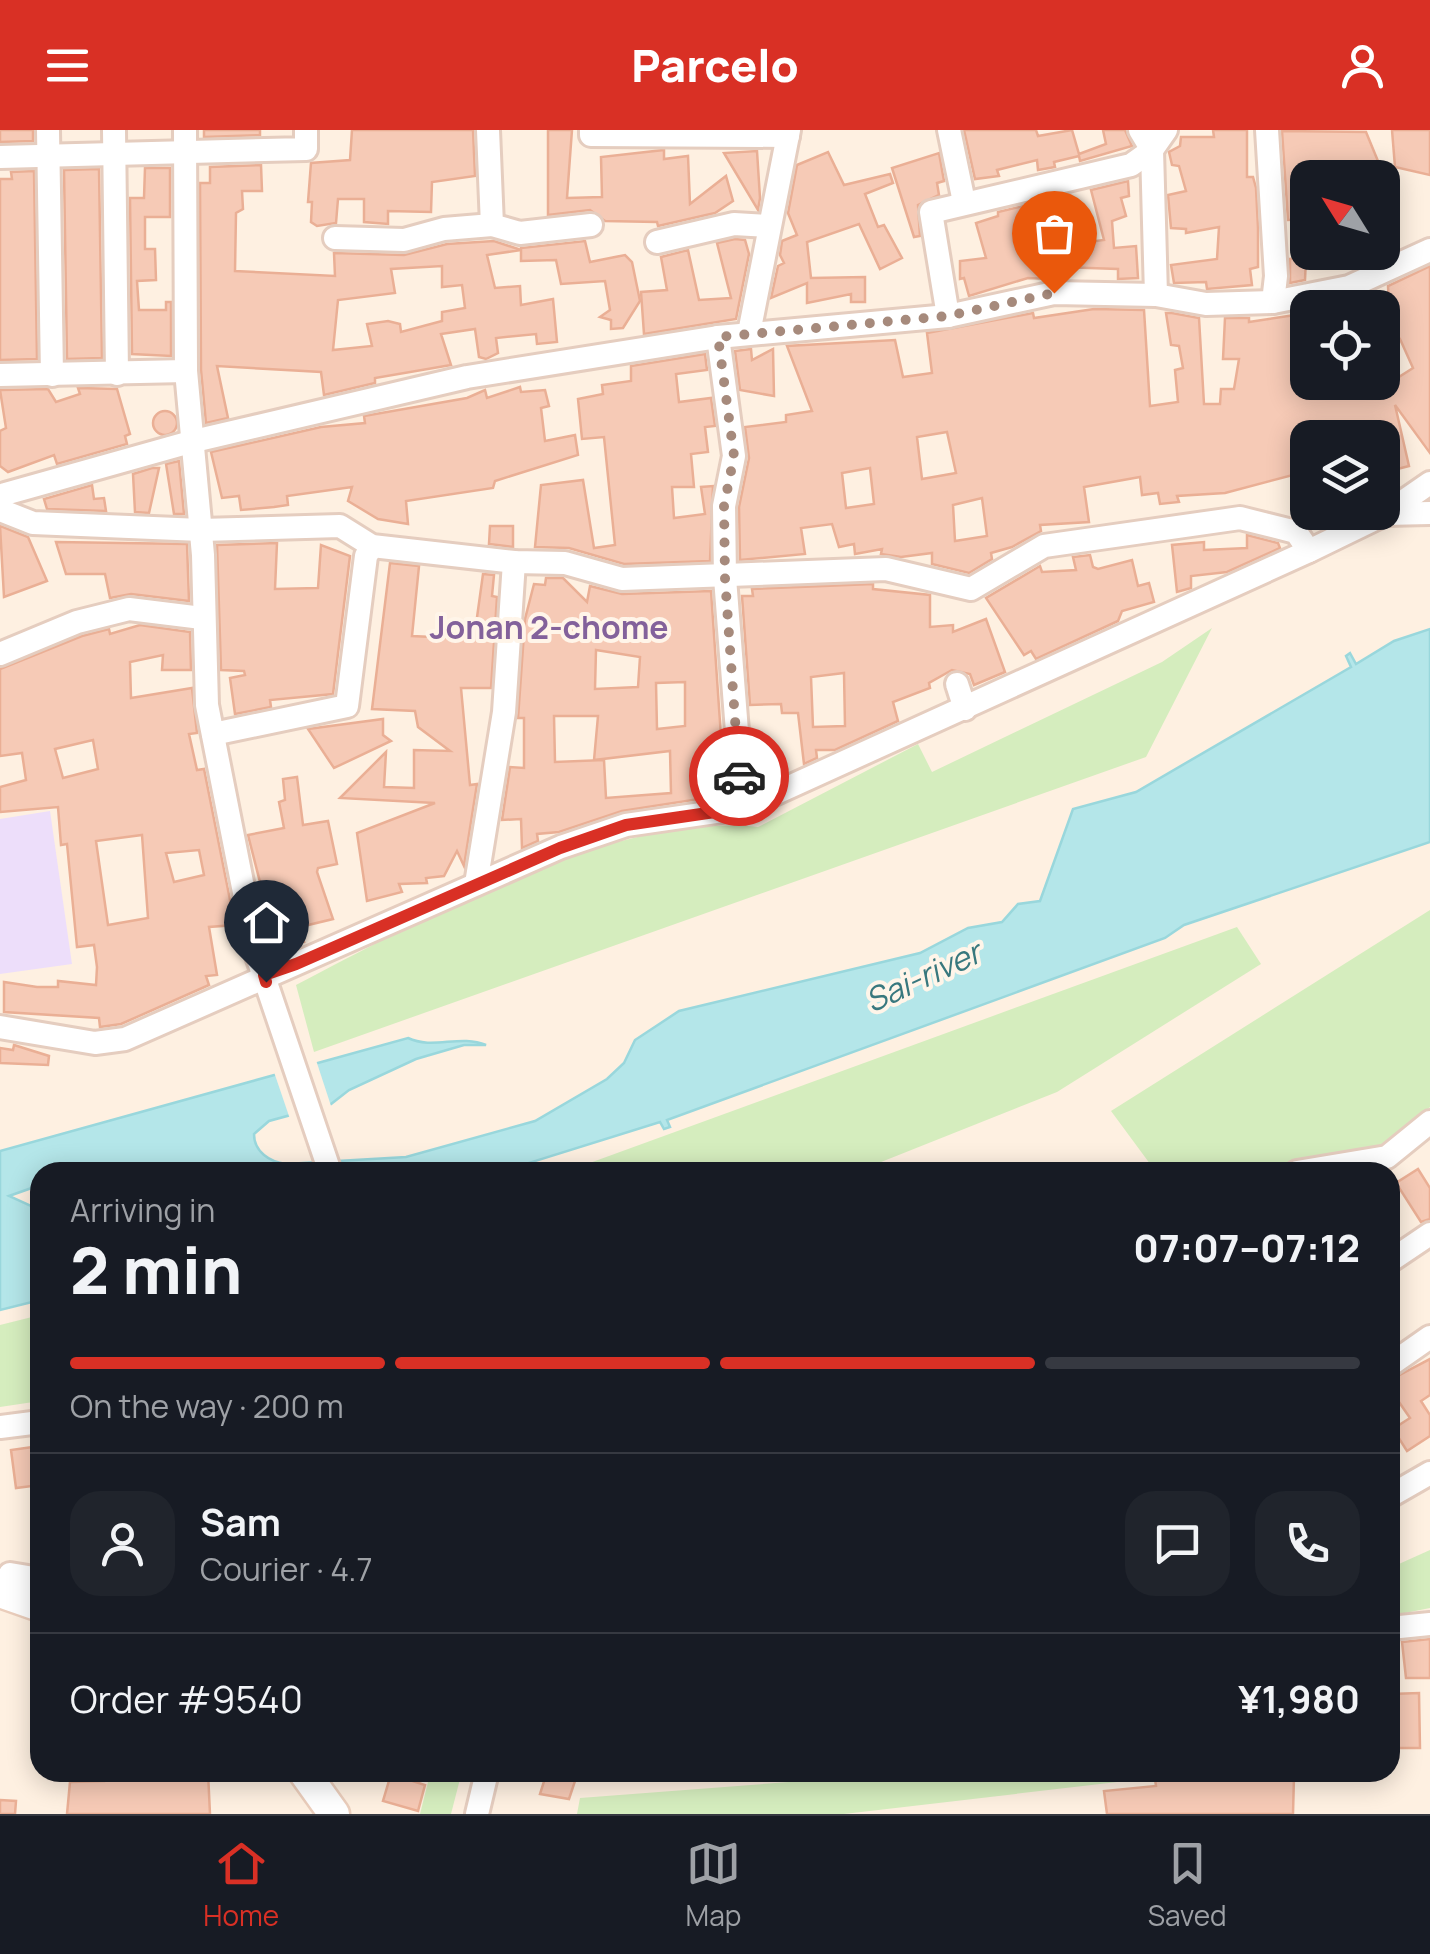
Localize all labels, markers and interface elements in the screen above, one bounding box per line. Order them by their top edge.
text: Parcelo [631,34,799,96]
icon: menu [40,38,95,93]
icon: person [1335,38,1390,93]
north arrow [1290,160,1400,270]
map controls [1290,160,1400,530]
pin [1012,191,1097,294]
icon: bag [1027,206,1082,261]
button: locate [1290,290,1400,400]
button: layers [1290,420,1400,530]
district label: Jonan 2-chome [429,605,669,649]
courier [689,726,789,826]
icon: car [712,749,767,804]
pin [224,880,309,983]
icon: home [239,895,294,950]
water label: Sai-river [857,928,992,1022]
text: Arriving in [70,1188,215,1232]
text: 07:07–07:12 [1133,1221,1360,1273]
text: 2 min [70,1225,242,1314]
text: On the way · 200 m [70,1384,344,1428]
button: person [70,1491,175,1596]
button: chat [1125,1491,1230,1596]
button: phone [1255,1491,1360,1596]
text: Sam [200,1495,281,1547]
text: Courier · 4.7 [200,1547,373,1591]
text: Order #9540 [70,1672,303,1724]
text: ¥1,980 [1238,1672,1360,1724]
tab: Home [203,1836,279,1934]
tab: Map [686,1836,741,1934]
tab: Saved [1148,1836,1227,1934]

